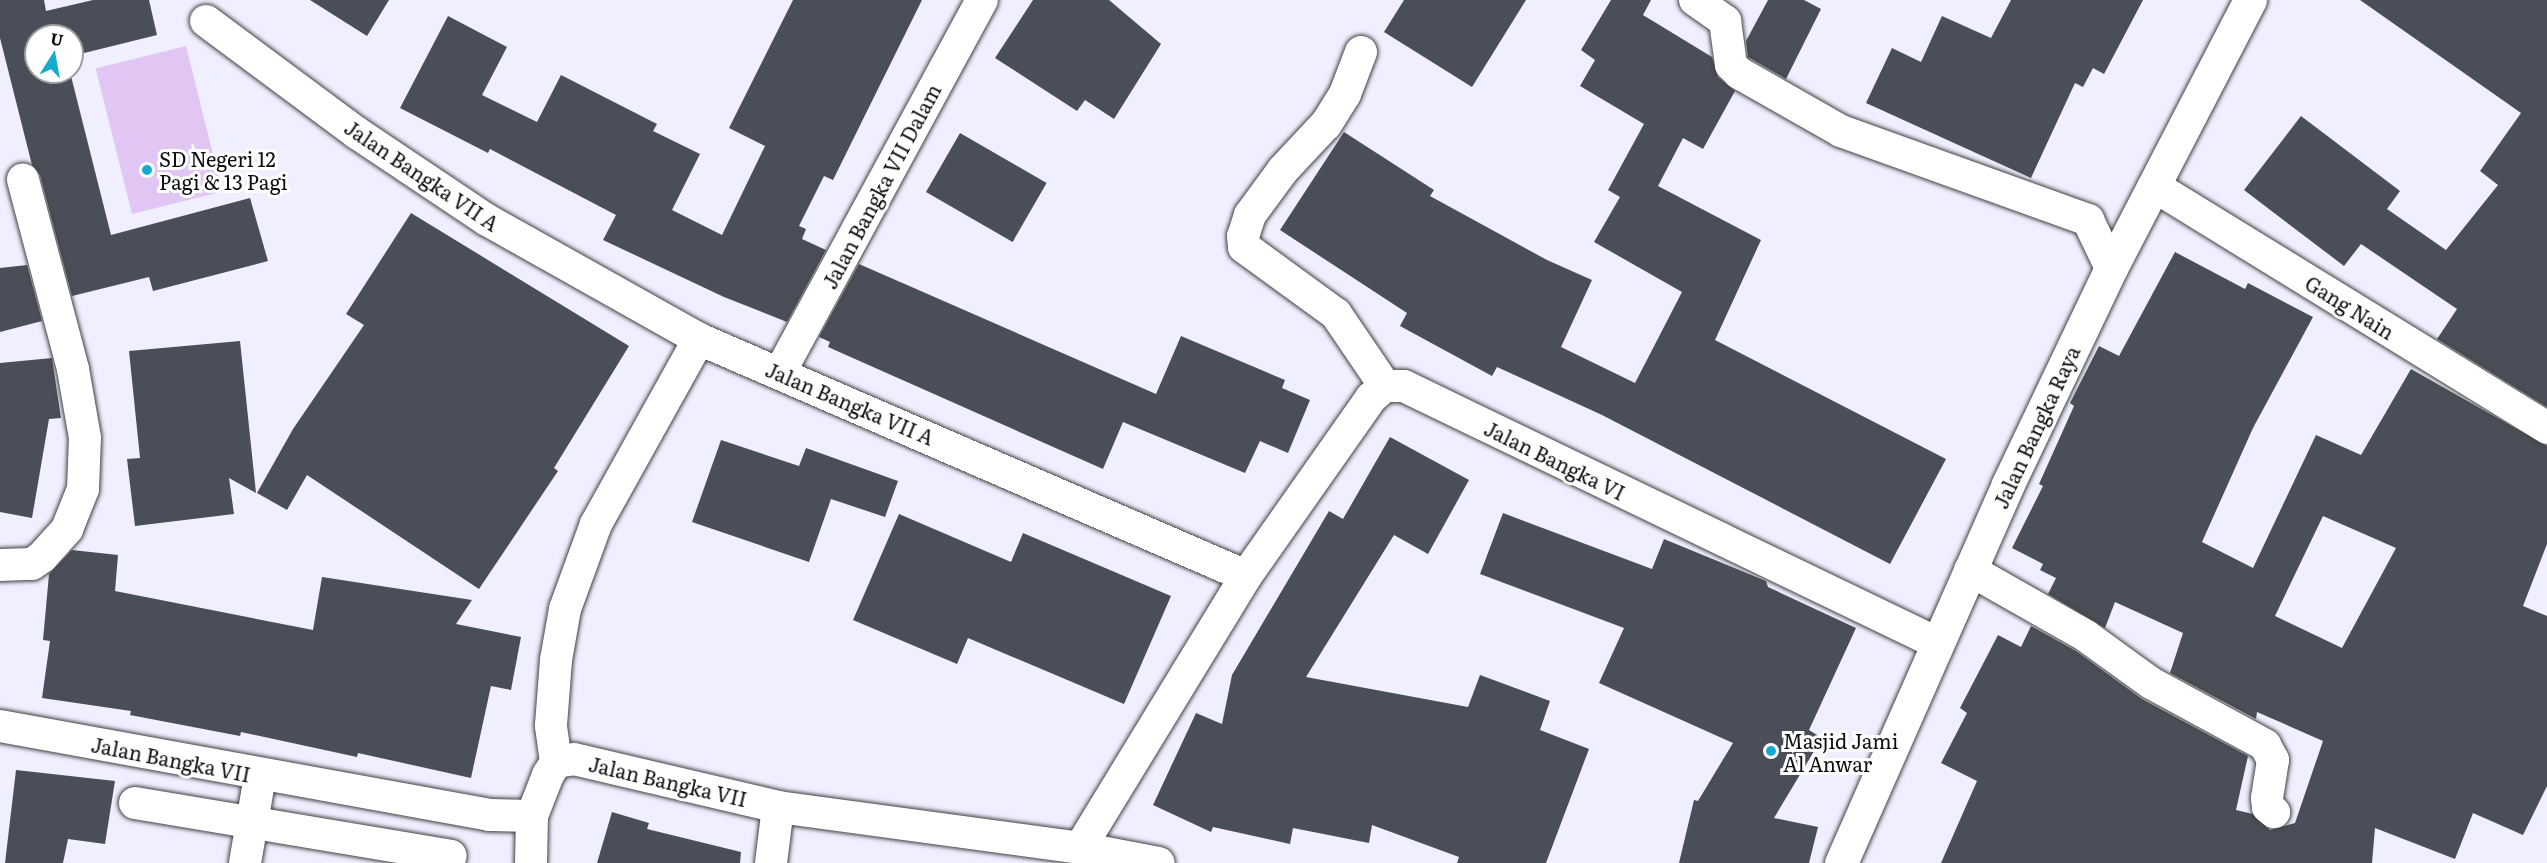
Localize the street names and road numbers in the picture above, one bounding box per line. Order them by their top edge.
street label: Jalan Bangka VII Dalam [817,79,945,293]
street label: Jalan Bangka VII A [341,115,503,235]
street label: Gang Nain [2301,270,2399,344]
street label: Jalan Bangka Raya [1988,342,2084,512]
street label: Jalan Bangka VII A [762,357,938,449]
street label: Jalan Bangka VI [1481,416,1629,504]
street label: Jalan Bangka VII [89,732,253,786]
street label: Jalan Bangka VII [587,751,749,811]

